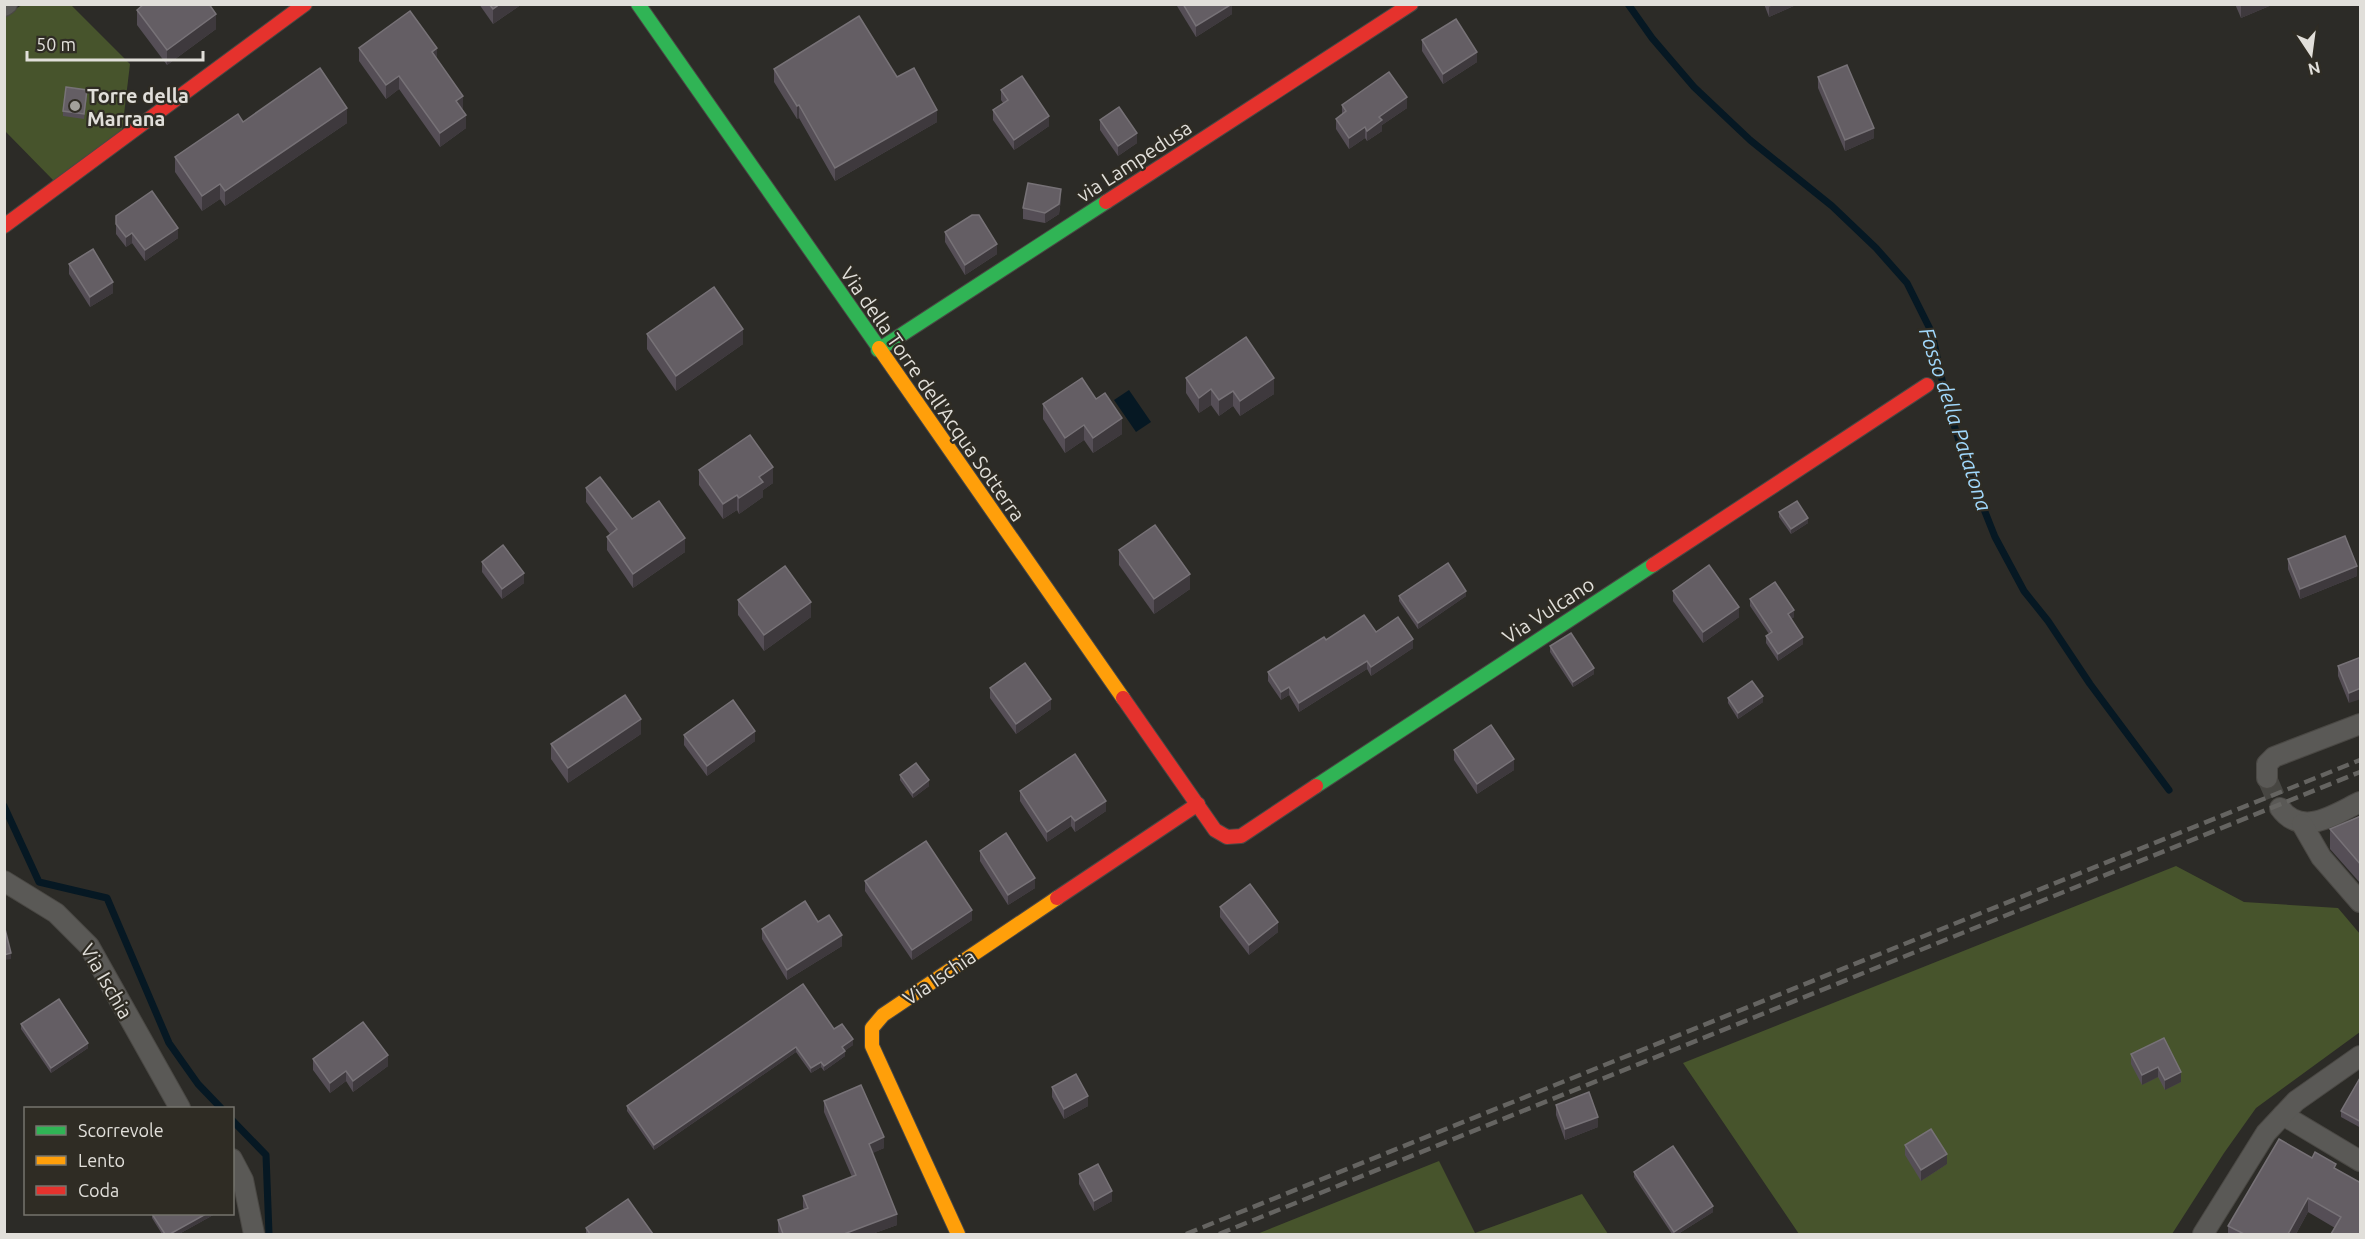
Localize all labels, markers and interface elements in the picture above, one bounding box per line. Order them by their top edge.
scale bar [27,24,202,62]
north arrow [2281,24,2341,84]
text: 50 m [36,34,76,54]
text: N [2307,59,2322,79]
place label: Torre della Marrana [87,84,189,130]
marker: Torre della Marrana [68,99,82,113]
street label: via Lampedusa [1072,115,1196,207]
street label: Via della Torre dell'Acqua Sotterra [836,262,1030,526]
water label: Fosso della Patatona [1915,324,1997,514]
street label: Via Vulcano [1498,572,1598,648]
street label: Via Ischia [76,939,138,1023]
street label: Via Ischia [898,944,980,1010]
legend [24,1107,234,1215]
text: Scorrevole [78,1120,164,1140]
text: Lento [78,1150,125,1170]
text: Coda [78,1180,119,1200]

